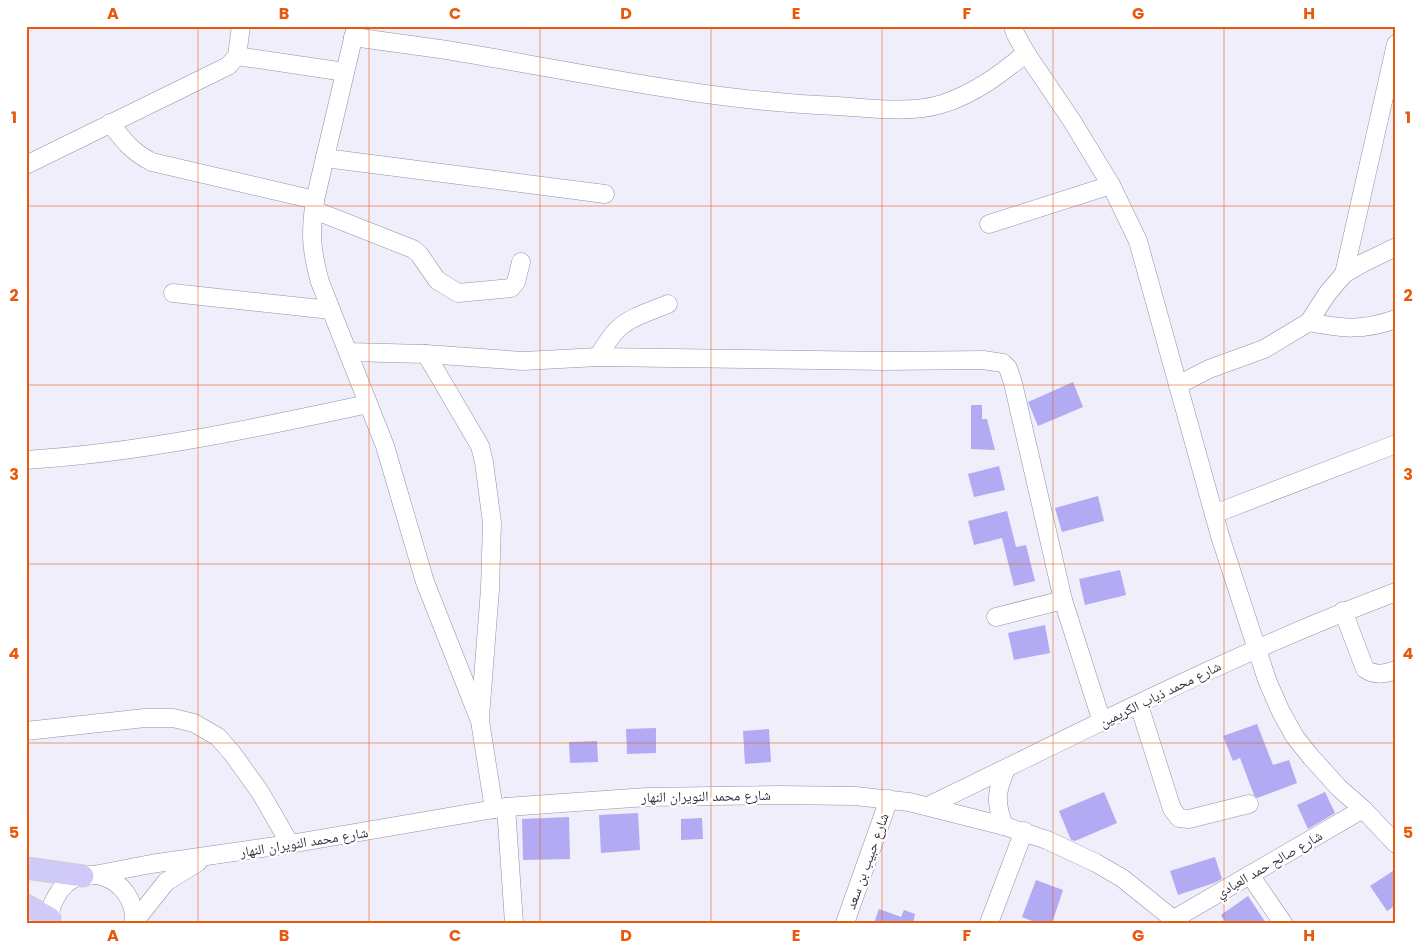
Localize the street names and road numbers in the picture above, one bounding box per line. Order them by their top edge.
street label: شارع محمد ذياب الكريمين [1096,656,1224,732]
street label: شارع محمد النويران النهار [640,785,771,807]
street label: شارع حبيب بن سعد [840,810,894,912]
street label: شارع محمد النويران النهار [237,822,370,862]
street label: شارع صالح حمد العبادي [1212,825,1327,904]

